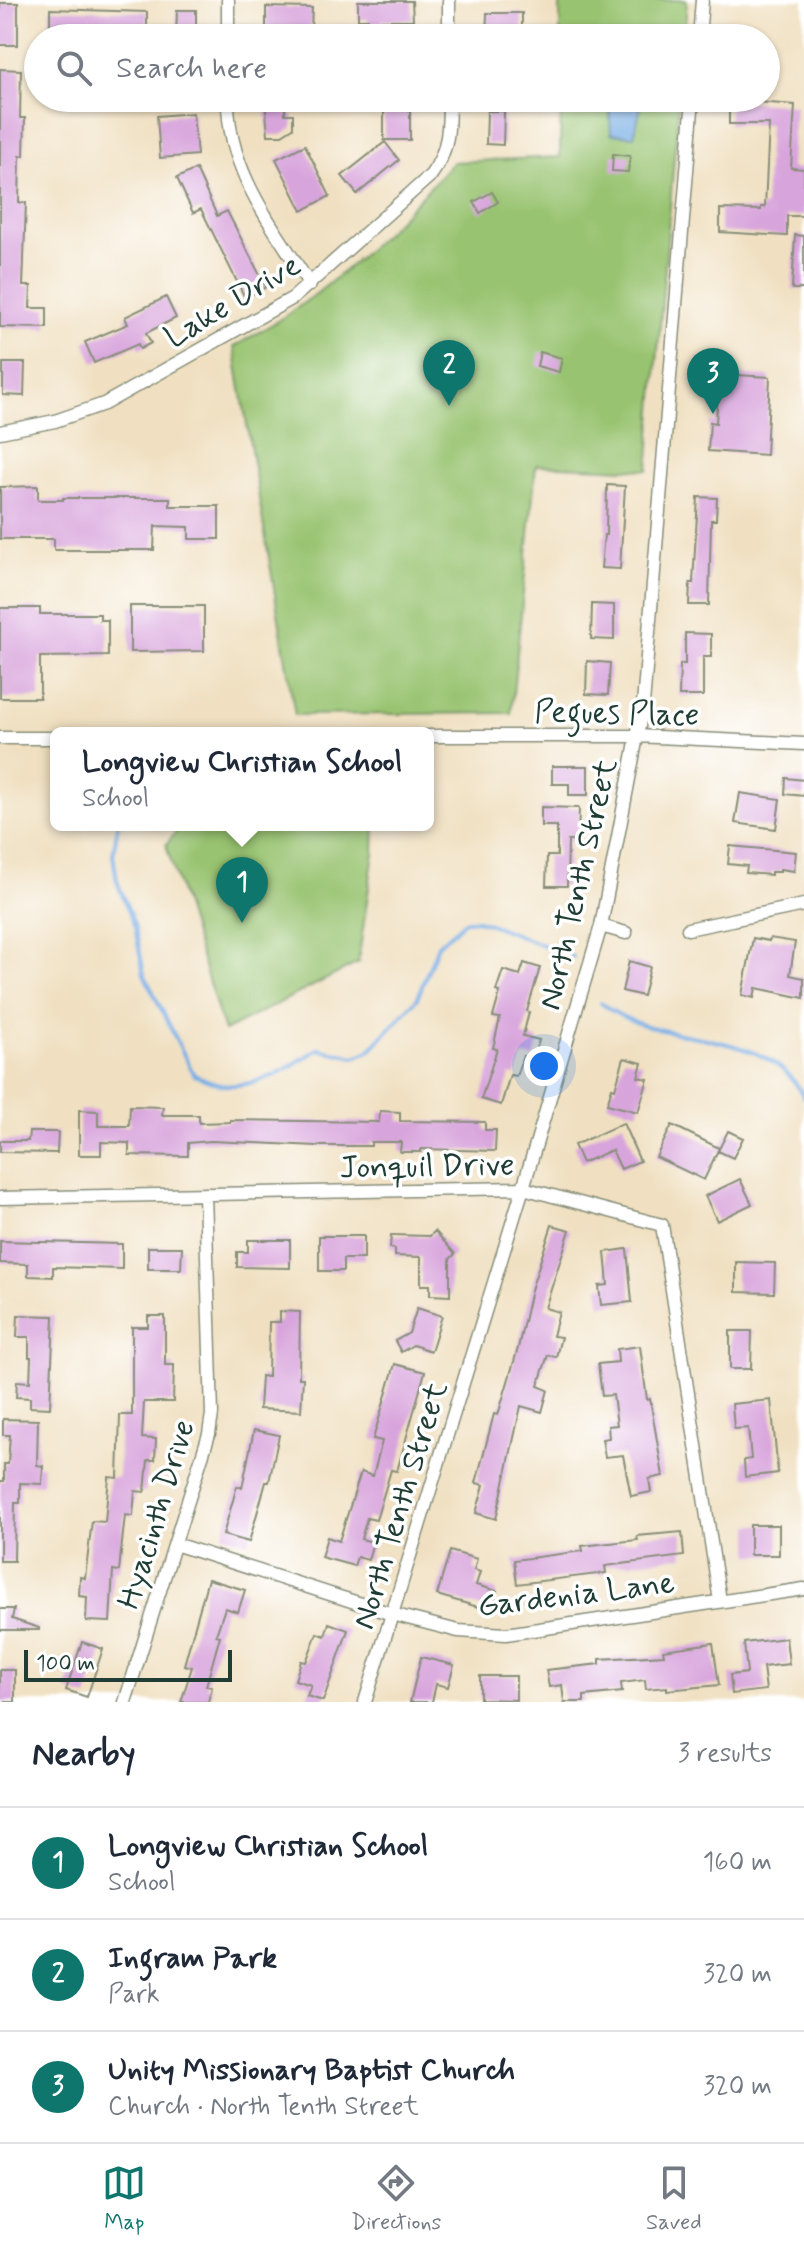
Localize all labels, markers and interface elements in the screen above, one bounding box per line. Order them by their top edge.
search box [24,24,780,112]
icon: search [52,46,96,90]
text: Search here [116,49,267,88]
street label: Lake Drive [157,245,309,359]
pin: 2 [423,340,475,406]
pin: 3 [687,348,739,414]
street label: Pegues Place [534,692,700,739]
popup [50,727,434,831]
text: Longview Christian School [82,743,402,782]
street label: North Tenth Street [530,755,628,1014]
text: School [82,782,149,816]
pin: 1 [216,857,268,923]
your location [524,1046,564,1086]
street label: Jonquil Drive [339,1144,515,1190]
street label: North Tenth Street [343,1377,459,1634]
street label: Hyacinth Drive [108,1415,206,1614]
street label: Gardenia Lane [475,1562,677,1628]
scale bar [24,1646,232,1682]
text: 100 m [36,1650,95,1678]
text: Nearby [32,1732,136,1777]
text: 3 results [678,1737,772,1771]
text: Longview Christian School [108,1827,428,1866]
text: 1 [52,1846,64,1880]
text: 160 m [703,1846,772,1880]
text: School [108,1866,175,1900]
text: Ingram Park [108,1939,277,1978]
text: 2 [52,1958,64,1992]
text: 320 m [703,1958,772,1992]
text: Park [108,1978,160,2012]
text: Unity Missionary Baptist Church [108,2051,515,2090]
text: 3 [52,2070,64,2104]
text: 320 m [703,2070,772,2104]
text: Church · North Tenth Street [108,2090,419,2124]
tab: Map [102,2161,146,2237]
tab: Directions [351,2161,441,2237]
tab: Saved [646,2161,702,2237]

